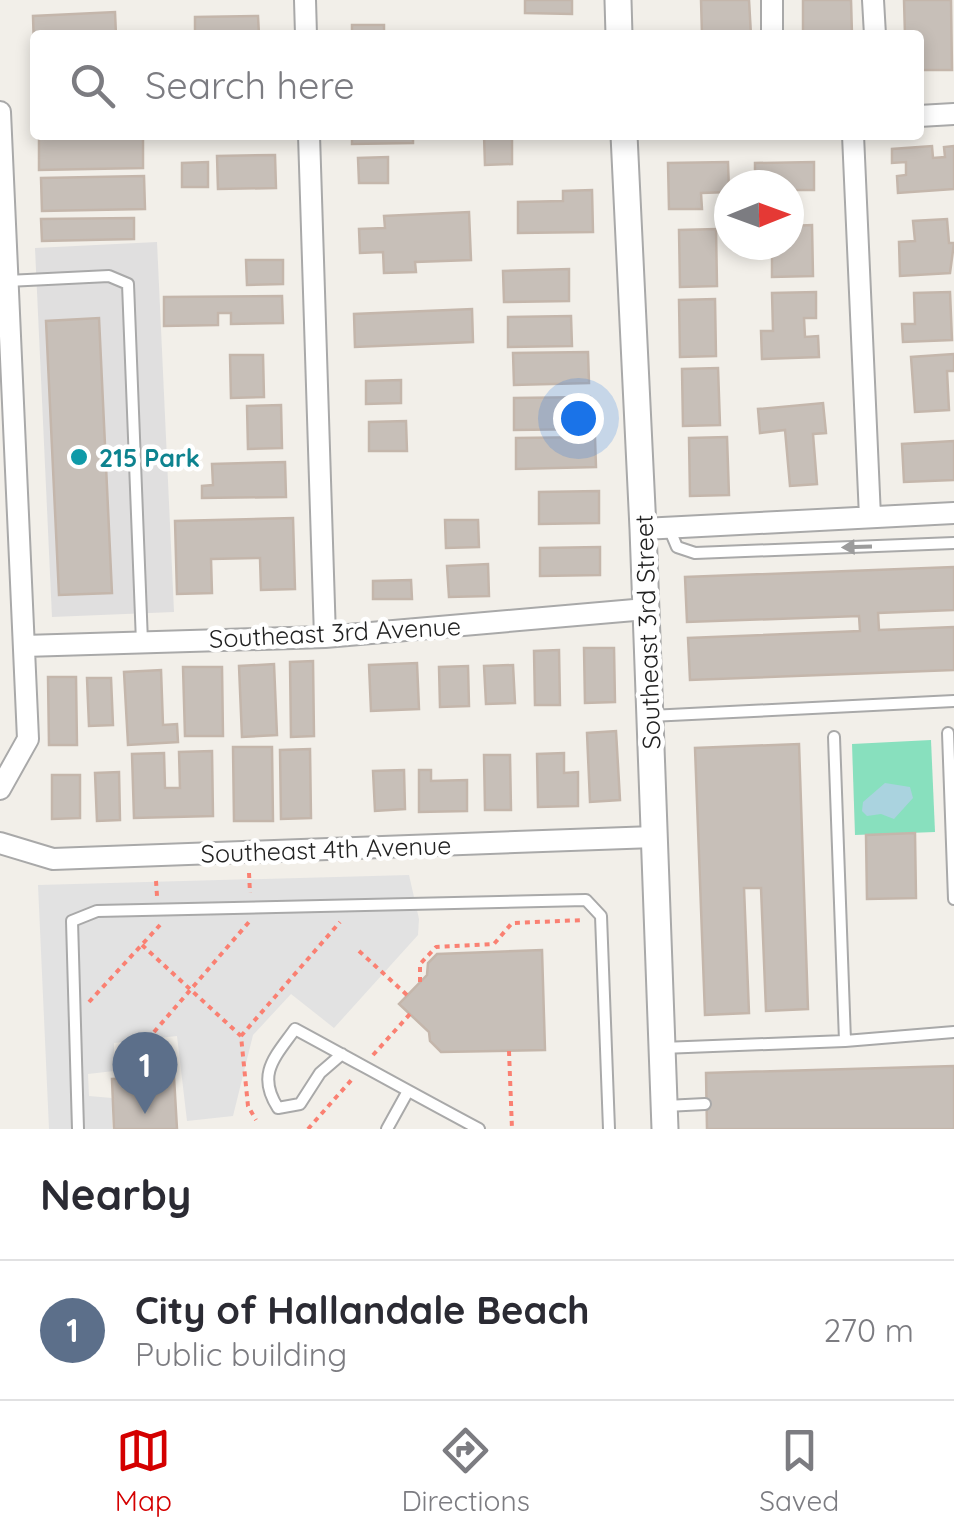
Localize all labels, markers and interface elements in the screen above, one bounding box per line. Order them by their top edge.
search box [30,30,924,140]
icon: search [65,58,120,113]
text: Search here [145,61,355,109]
north arrow [714,170,804,260]
your location [553,393,604,444]
place label: 215 Park [99,442,200,473]
marker: 215 Park [68,446,90,468]
street label: Southeast 3rd Street [627,514,667,750]
one-way arrow [840,539,872,555]
street label: Southeast 3rd Avenue [208,610,462,654]
street label: Southeast 4th Avenue [200,829,452,869]
pin: 1 [112,1032,178,1114]
text: Nearby [40,1168,191,1221]
text: City of Hallandale Beach [135,1286,589,1334]
text: 1 [66,1310,79,1350]
text: 270 m [823,1310,914,1350]
text: Public building [135,1334,347,1374]
tab: Map [115,1423,172,1518]
tab: Directions [401,1423,530,1518]
tab: Saved [759,1423,839,1518]

